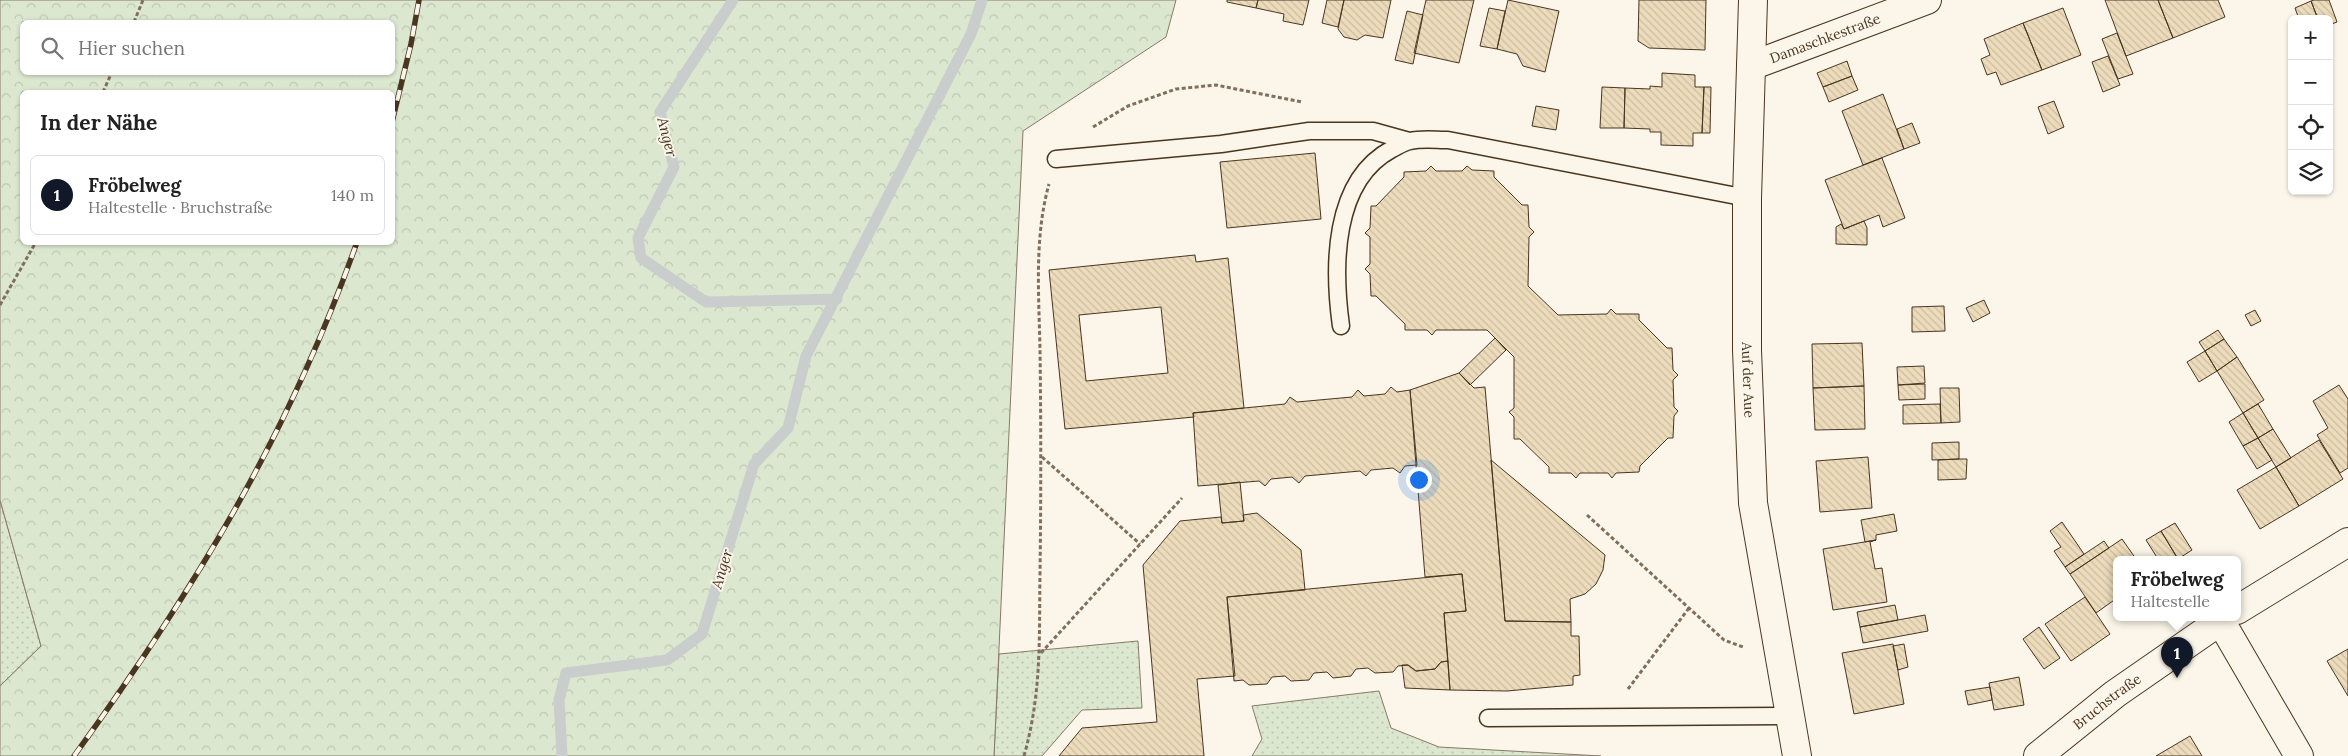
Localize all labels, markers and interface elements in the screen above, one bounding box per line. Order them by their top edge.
street label: Damaschkestraße [1767,9,1883,67]
map controls [2288,15,2333,195]
button: + [2288,15,2333,60]
search box [20,20,395,75]
icon: search [38,34,66,62]
text: Hier suchen [78,36,185,60]
button: − [2288,60,2333,105]
button: locate [2288,105,2333,150]
text: In der Nähe [40,109,157,136]
water label: Anger [653,114,682,159]
button: layers [2288,150,2333,195]
text: Fröbelweg [88,173,181,197]
text: 1 [54,185,60,205]
text: 140 m [331,185,374,205]
text: Haltestelle · Bruchstraße [88,197,273,217]
street label: Auf der Aue [1738,341,1759,419]
your location [1406,467,1432,493]
water label: Anger [706,547,737,592]
popup [2113,556,2241,621]
text: Fröbelweg [2130,567,2224,591]
text: Haltestelle [2130,591,2210,611]
pin: 1 [2161,637,2193,678]
street label: Bruchstraße [2069,669,2145,733]

